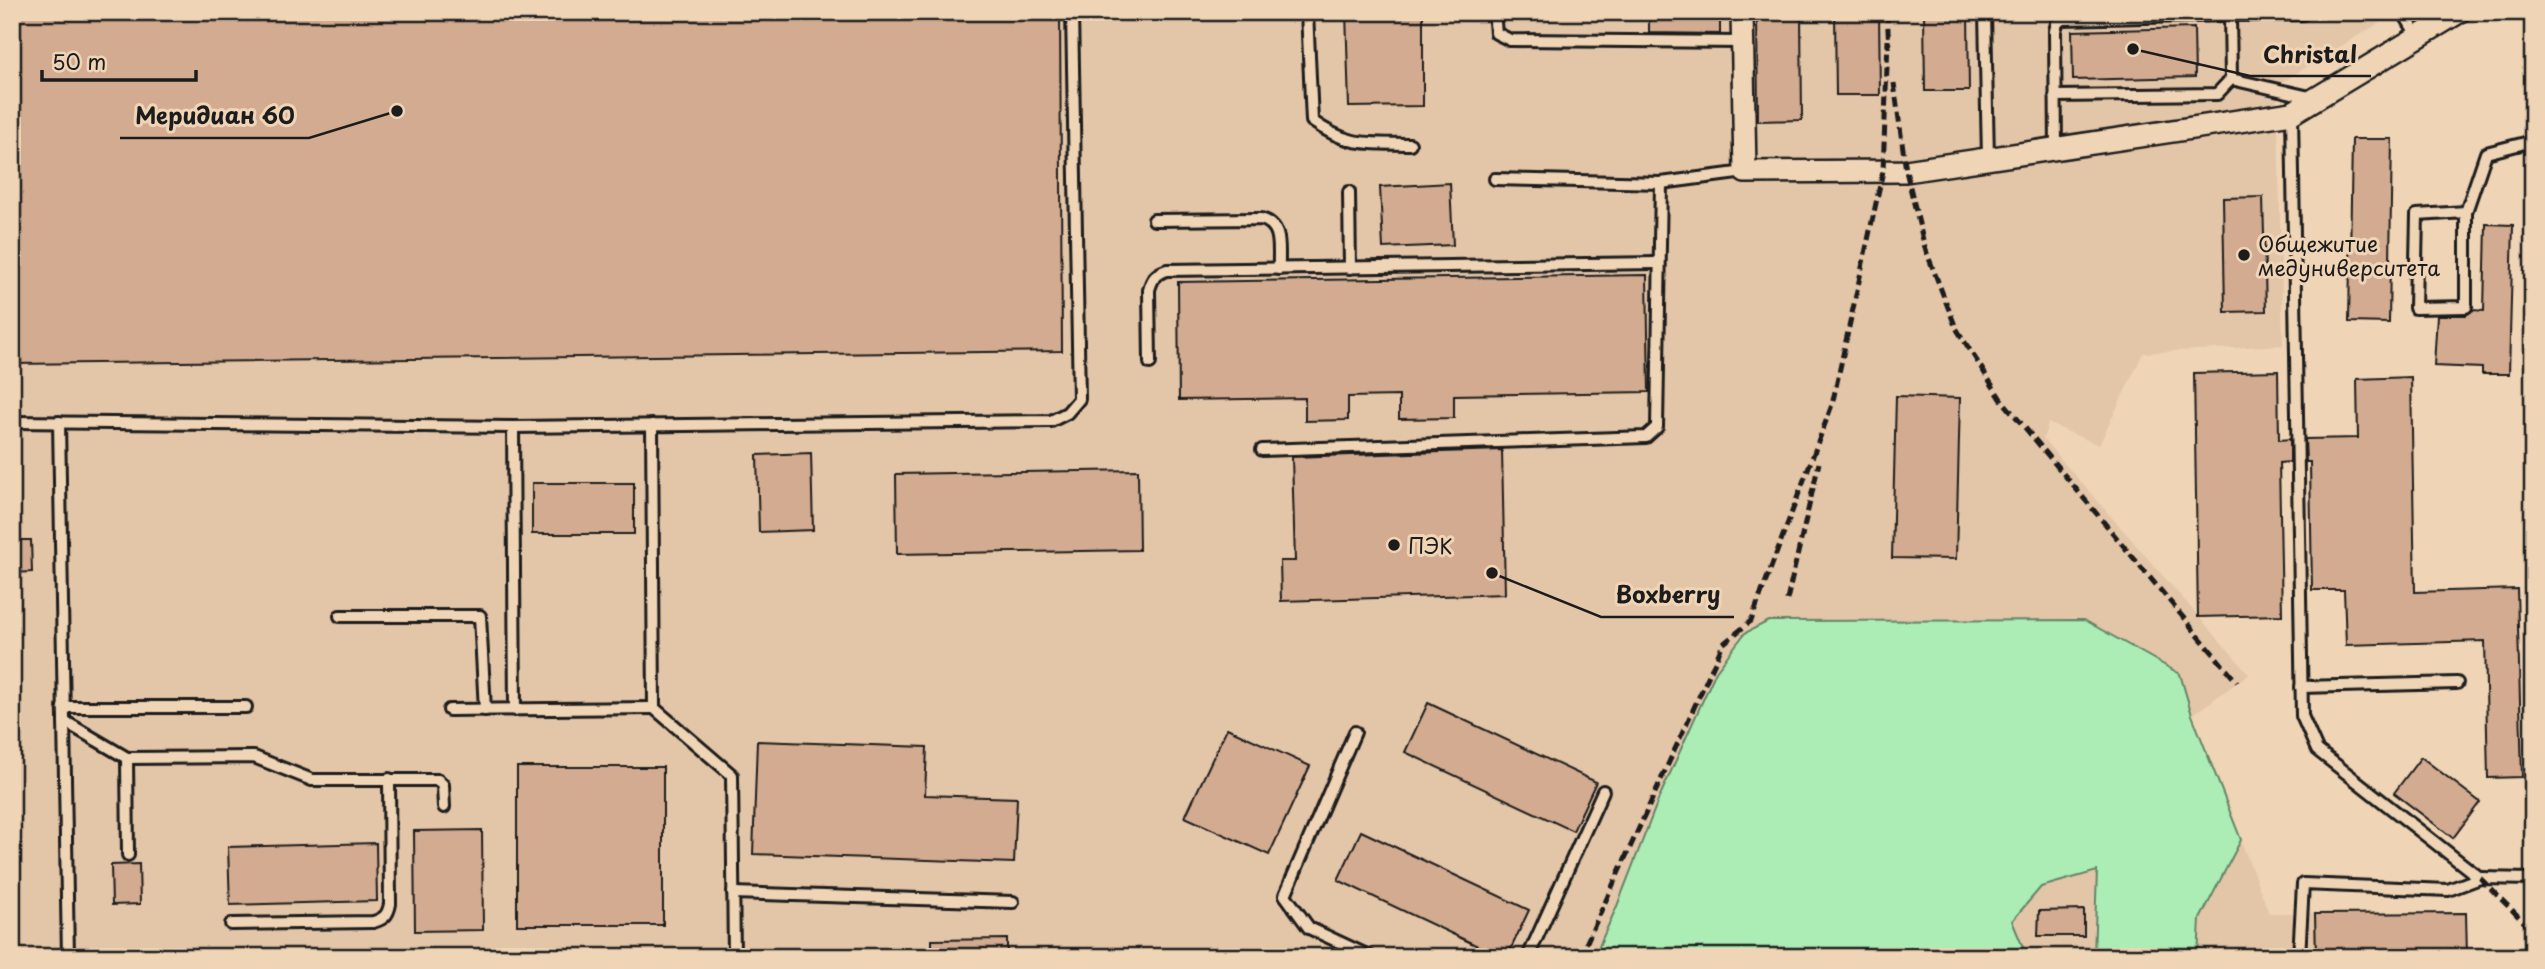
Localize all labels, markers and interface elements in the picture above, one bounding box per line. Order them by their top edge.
callout: Christal [2250,32,2371,76]
text: Christal [2263,36,2357,71]
scale bar [42,38,196,82]
text: 50 m [52,45,106,77]
callout: Меридиан 60 [120,94,309,138]
text: Меридиан 60 [135,97,295,132]
place label: Общежитие медуниверситета [2258,227,2440,283]
marker: Общежитие медуниверситета [2236,247,2252,263]
place label: ПЭК [1408,529,1452,561]
marker: ПЭК [1386,537,1402,553]
callout: Boxberry [1601,573,1734,617]
text: Boxberry [1615,576,1721,611]

